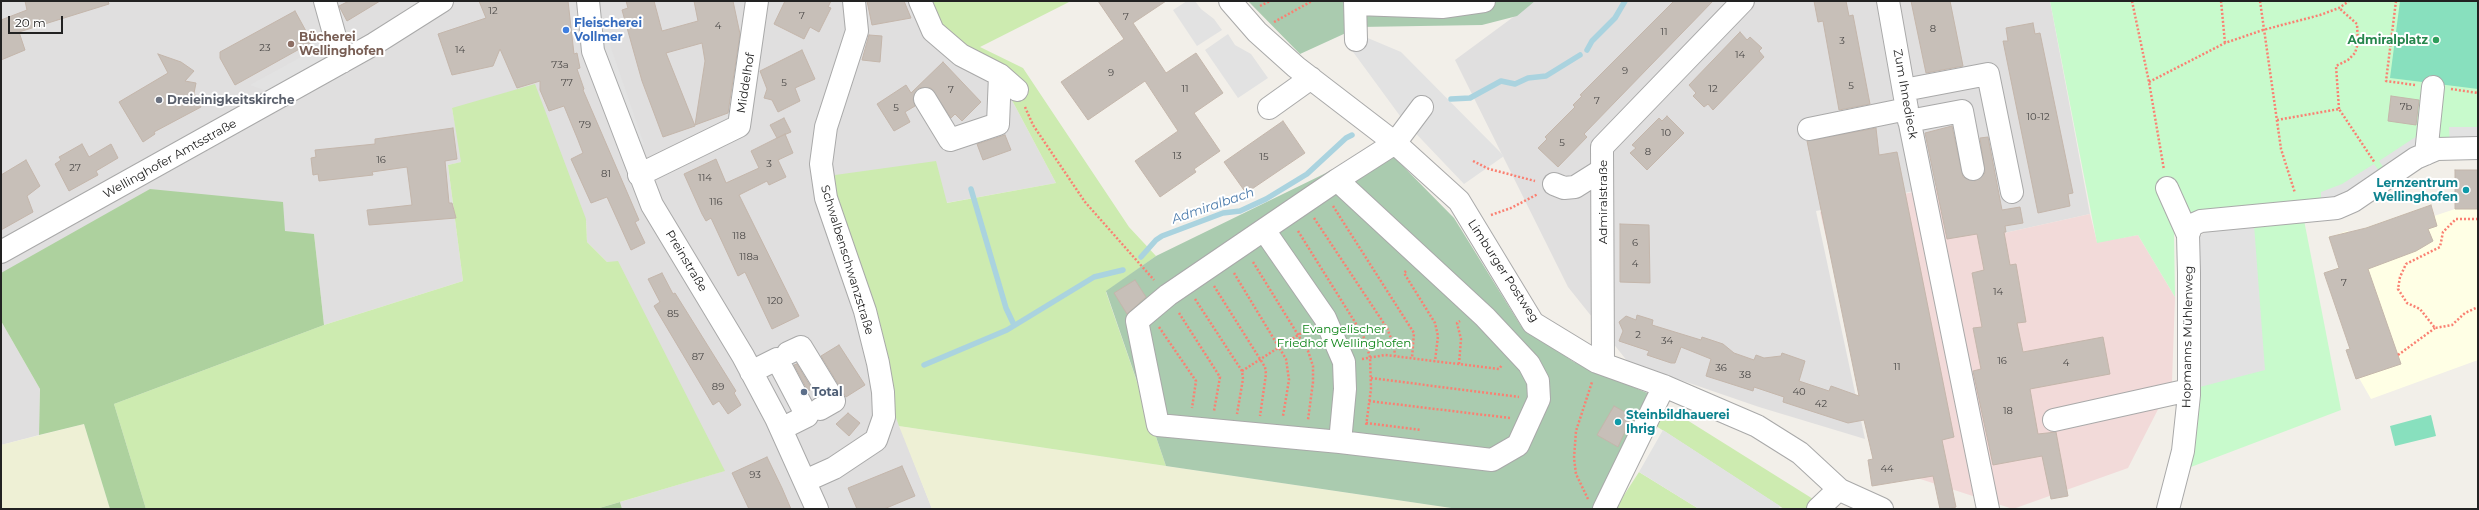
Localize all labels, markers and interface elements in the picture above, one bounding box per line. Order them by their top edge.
house number: 12 [488,5,498,17]
scale bar [10,8,65,34]
house number: 7 [799,10,805,22]
house number: 7 [1123,11,1129,23]
text: 20 m [15,15,46,30]
place label: Fleischerei Vollmer [574,16,642,44]
house number: 4 [715,20,721,32]
house number: 8 [1930,23,1936,35]
marker: Fleischerei Vollmer [561,25,571,35]
house number: 11 [1660,26,1668,38]
place label: Bücherei Wellinghofen [299,30,384,58]
place label: Admiralplatz [2348,33,2428,47]
house number: 3 [1839,35,1845,47]
marker: Admiralplatz [2431,35,2441,45]
marker: Bücherei Wellinghofen [286,39,296,49]
house number: 23 [259,42,271,54]
house number: 14 [455,44,465,56]
street label: Zum Ihnedieck [1890,48,1920,140]
house number: 14 [1735,49,1745,61]
street label: Middelhof [734,52,758,114]
house number: 73a [551,59,569,71]
house number: 9 [1622,65,1628,77]
house number: 9 [1108,67,1114,79]
house number: 77 [561,77,573,89]
house number: 5 [781,77,787,89]
house number: 5 [1848,80,1854,92]
house number: 11 [1181,83,1189,95]
house number: 12 [1708,83,1718,95]
house number: 7 [948,84,954,96]
place label: Dreieinigkeitskirche [167,93,295,107]
marker: Dreieinigkeitskirche [154,95,164,105]
house number: 7 [1594,95,1600,107]
house number: 7b [2400,101,2412,113]
house number: 5 [893,102,899,114]
house number: 10-12 [2026,111,2050,123]
street label: Wellinghofer Amtsstraße [101,116,239,202]
house number: 79 [579,119,591,131]
house number: 10 [1661,127,1671,139]
house number: 5 [1559,137,1565,149]
house number: 8 [1645,146,1651,158]
house number: 13 [1172,150,1182,162]
house number: 15 [1259,151,1269,163]
house number: 16 [376,154,386,166]
house number: 3 [766,158,772,170]
street label: Admiralstraße [1596,160,1610,244]
house number: 27 [69,162,81,174]
house number: 81 [601,168,611,180]
house number: 114 [698,172,712,184]
place label: Lernzentrum Wellinghofen [2373,176,2458,204]
street label: Schwalbenschwanzstraße [817,183,877,337]
water label: Admiralbach [1170,185,1256,227]
marker: Lernzentrum Wellinghofen [2461,185,2471,195]
house number: 116 [709,196,723,208]
street label: Limburger Postweg [1464,217,1542,325]
street label: Preinstraße [662,228,710,294]
house number: 118 [732,230,746,242]
house number: 6 [1632,237,1638,249]
house number: 118a [739,251,759,263]
house number: 4 [1632,258,1638,270]
street label: Hopmanns Mühlenweg [2180,266,2196,408]
house number: 7 [2341,277,2347,289]
house number: 14 [1993,286,2003,298]
house number: 120 [767,295,783,307]
house number: 85 [667,308,679,320]
park label: Evangelischer Friedhof Wellinghofen [1277,322,1411,350]
house number: 2 [1635,329,1641,341]
house number: 34 [1661,335,1673,347]
house number: 87 [692,351,704,363]
house number: 16 [1997,355,2007,367]
house number: 4 [2063,357,2069,369]
house number: 11 [1893,361,1901,373]
house number: 36 [1715,362,1727,374]
house number: 38 [1739,369,1751,381]
house number: 89 [712,381,724,393]
place label: Total [812,385,843,399]
house number: 40 [1792,386,1806,398]
marker: Total [799,387,809,397]
house number: 42 [1815,398,1827,410]
house number: 18 [2003,405,2013,417]
place label: Steinbildhauerei Ihrig [1626,408,1730,436]
marker: Steinbildhauerei Ihrig [1613,417,1623,427]
house number: 44 [1880,463,1894,475]
house number: 93 [749,469,761,481]

